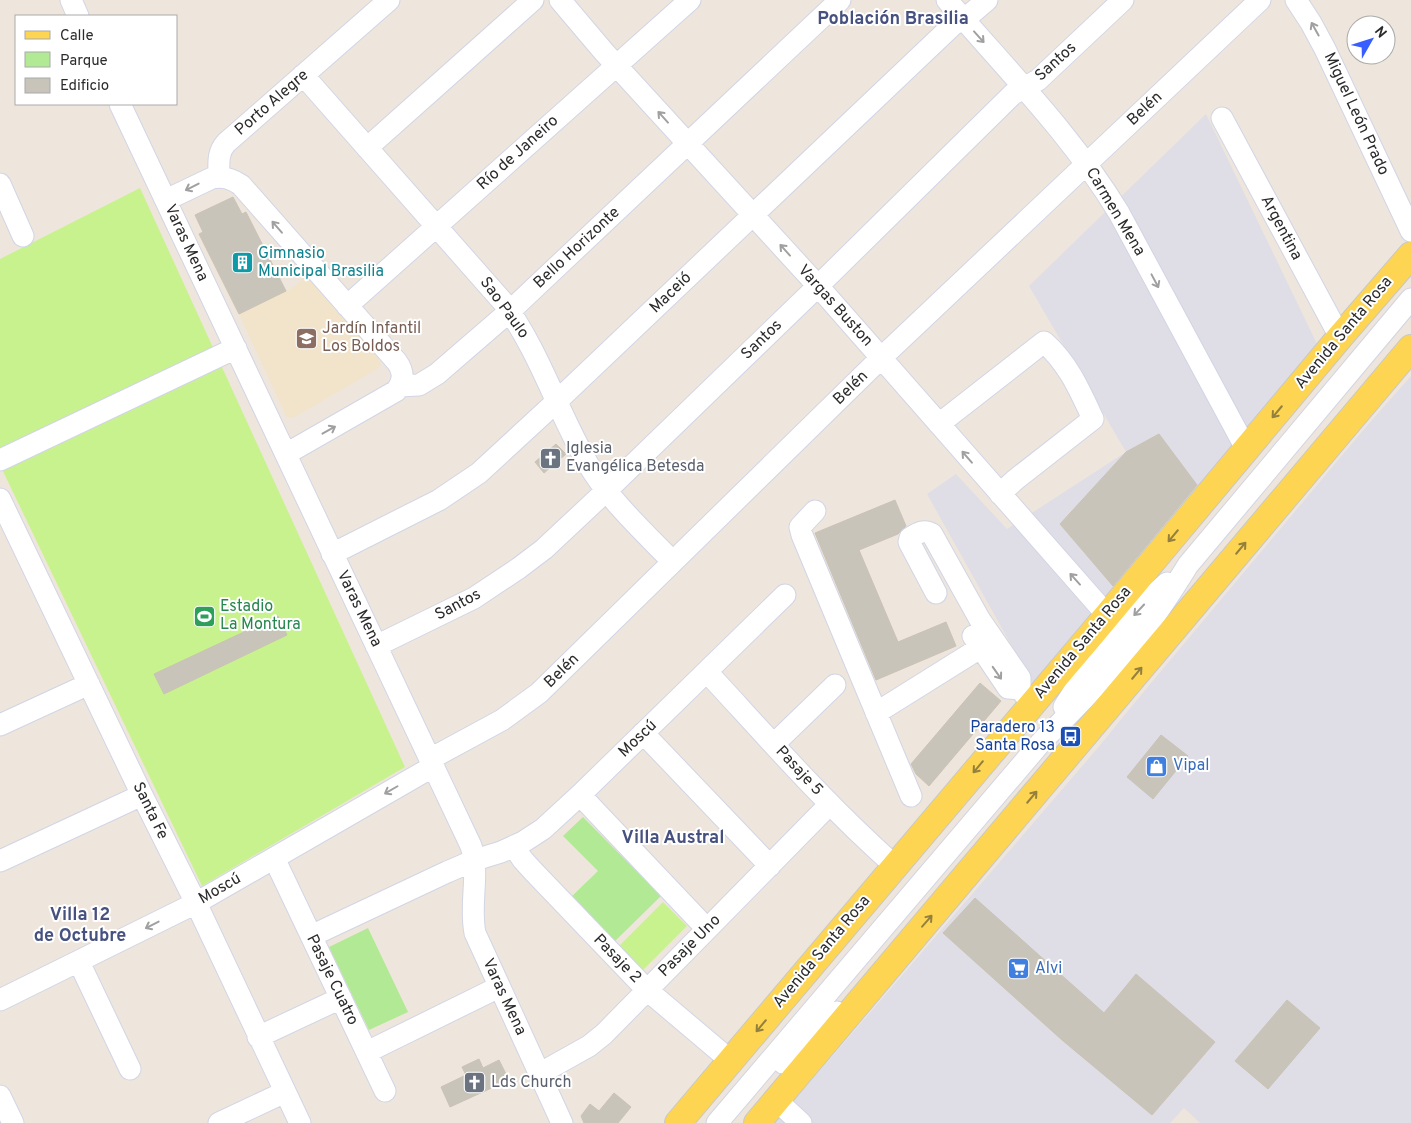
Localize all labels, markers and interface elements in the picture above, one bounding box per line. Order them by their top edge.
district label: Población Brasilia [817,8,969,31]
legend [15,15,178,105]
north arrow [1346,15,1396,65]
one-way arrow [1309,23,1319,37]
text: N [1370,24,1390,42]
text: Calle [60,27,94,46]
one-way arrow [973,30,985,43]
street label: Santos [1031,38,1081,86]
street label: Miguel León Prado [1319,49,1393,179]
text: Parque [60,52,108,71]
street label: Porto Alegre [231,66,313,140]
text: Edificio [60,77,109,96]
street label: Belén [1123,88,1167,130]
one-way arrow [657,110,669,123]
street label: Río de Janeiro [473,111,563,195]
street label: Carmen Mena [1081,164,1149,260]
one-way arrow [185,183,200,192]
street label: Argentina [1256,192,1306,264]
street label: Varas Mena [159,201,213,285]
street label: Bello Horizonte [530,203,624,293]
one-way arrow [272,221,283,234]
one-way arrow [779,243,791,256]
place label: Gimnasio Municipal Brasilia [258,244,384,282]
building icon: Gimnasio Municipal Brasilia [230,251,254,275]
street label: Vargas Buston [793,261,877,351]
street label: Maceió [646,268,696,318]
street label: Sao Paulo [475,273,533,343]
one-way arrow [1150,273,1160,288]
street label: Avenida Santa Rosa [1291,273,1397,393]
street label: Santos [737,316,787,364]
place label: Jardín Infantil Los Boldos [322,319,421,357]
school or university icon: Jardín Infantil Los Boldos [294,326,318,350]
street label: Belén [829,367,873,409]
one-way arrow [1272,405,1283,418]
one-way arrow [321,425,336,435]
place label: Iglesia Evangélica Betesda [566,439,704,477]
church icon: Iglesia Evangélica Betesda [538,446,562,470]
one-way arrow [962,451,973,464]
one-way arrow [1167,530,1179,543]
one-way arrow [1236,542,1247,555]
street label: Varas Mena [332,567,386,651]
one-way arrow [1069,572,1081,585]
street label: Avenida Santa Rosa [1030,583,1136,703]
street label: Santos [432,585,484,625]
place label: Estadio La Montura [220,597,301,635]
one-way arrow [1133,603,1145,616]
sports icon: Estadio La Montura [192,604,216,628]
street label: Belén [540,650,584,692]
one-way arrow [992,666,1002,680]
one-way arrow [1131,666,1143,679]
street label: Moscú [615,716,661,762]
place label: Paradero 13 Santa Rosa [970,718,1055,756]
bus stop icon: Paradero 13 Santa Rosa [1059,725,1083,749]
street label: Pasaje 5 [771,742,827,800]
shop icon: Vipal [1145,754,1169,778]
place label: Vipal [1173,756,1209,776]
one-way arrow [972,761,984,774]
street label: Santa Fe [128,779,172,843]
one-way arrow [385,786,399,796]
one-way arrow [1026,790,1038,803]
district label: Villa Austral [622,827,724,850]
street label: Moscú [195,869,245,909]
street label: Avenida Santa Rosa [769,892,875,1012]
district label: Villa 12 de Octubre [34,904,126,948]
street label: Pasaje Uno [655,911,725,981]
one-way arrow [921,914,932,927]
one-way arrow [145,921,160,930]
street label: Pasaje 2 [589,930,645,988]
street label: Pasaje Cuatro [301,931,363,1029]
street label: Varas Mena [477,955,531,1039]
supermarket icon: Alvi [1007,957,1031,981]
place label: Alvi [1035,959,1062,979]
one-way arrow [755,1019,766,1032]
church icon: Lds Church [463,1071,487,1095]
place label: Lds Church [491,1073,572,1093]

